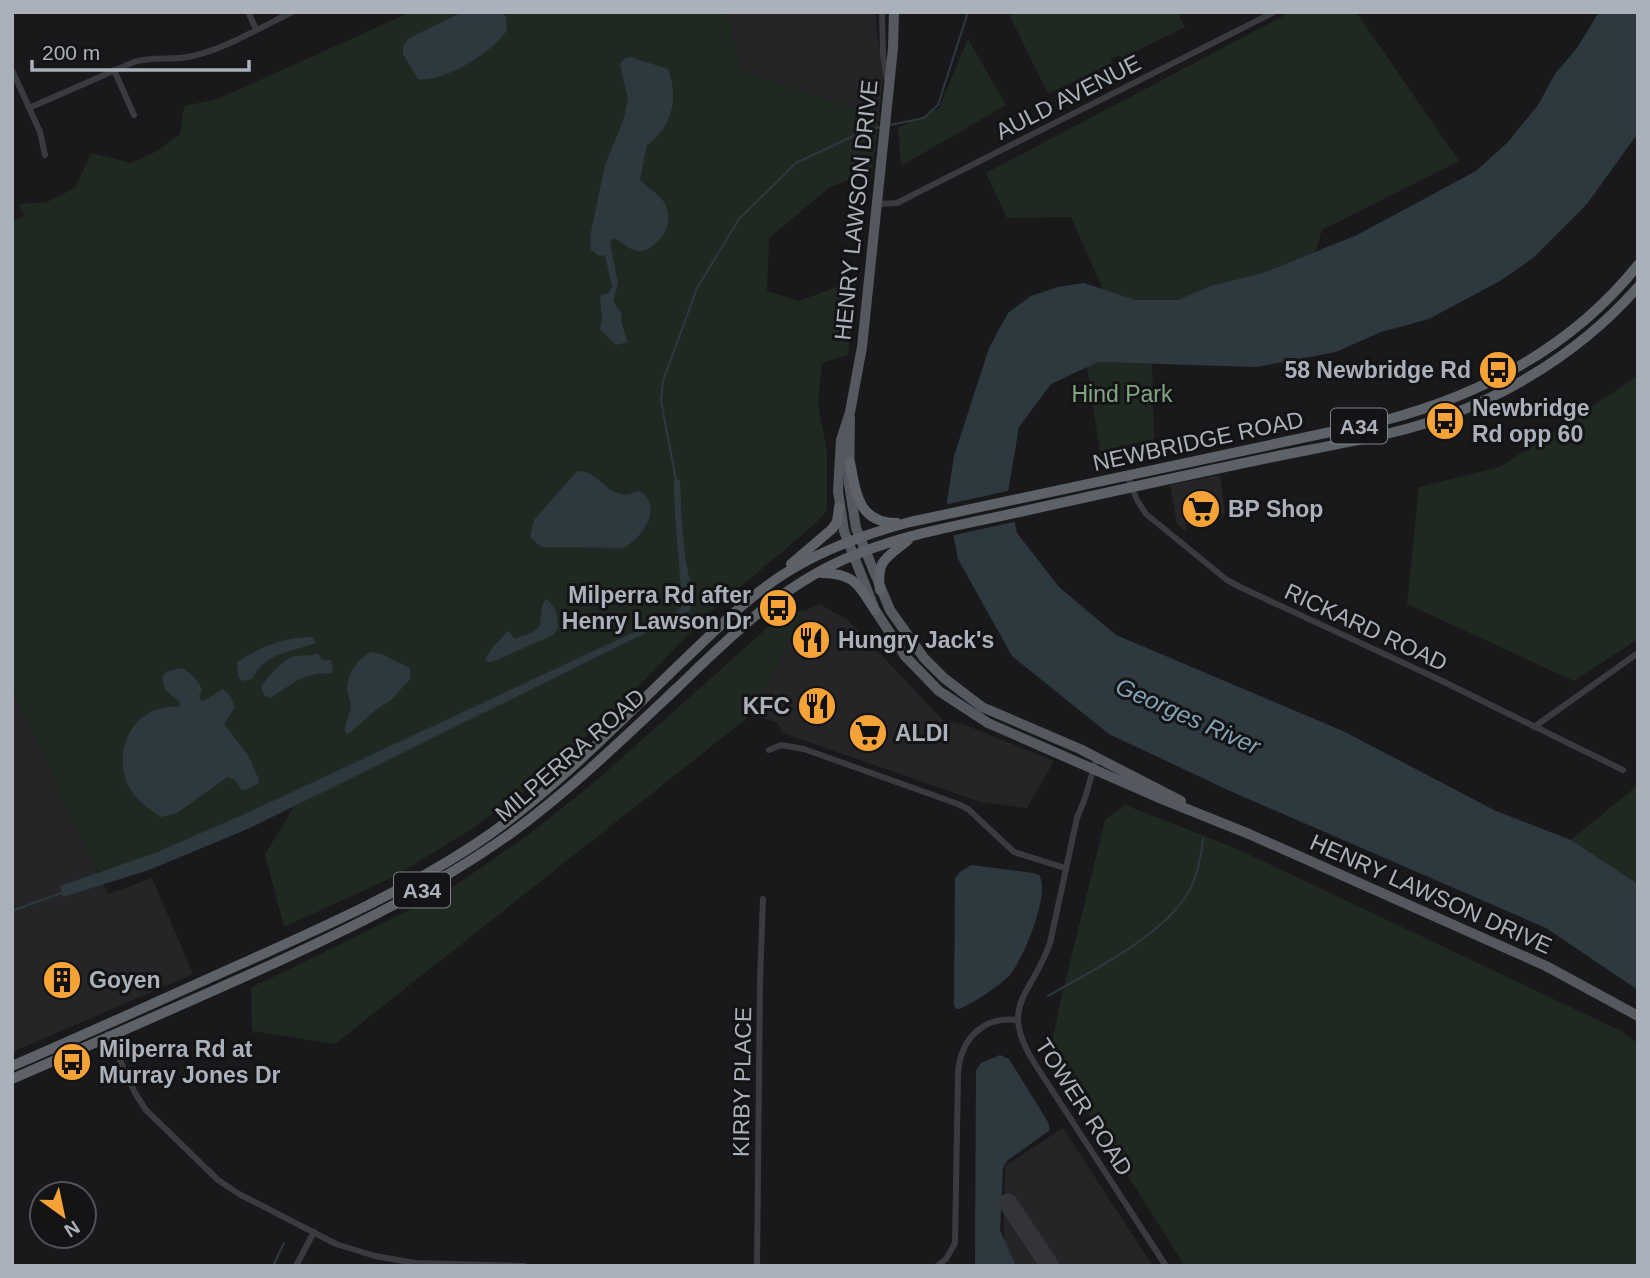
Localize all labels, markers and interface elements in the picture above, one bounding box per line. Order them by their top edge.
scale bar [32,28,248,72]
text: 200 m [42,41,100,64]
street label: AULD AVENUE [991,49,1145,145]
street label: HENRY LAWSON DRIVE [829,79,883,341]
bus stop icon: 58 Newbridge Rd [1477,349,1519,391]
place label: 58 Newbridge Rd [1284,357,1471,383]
park label: Hind Park [1072,381,1173,407]
place label: Newbridge Rd opp 60 [1472,395,1590,447]
bus stop icon: Newbridge Rd opp 60 [1424,400,1466,442]
street label: NEWBRIDGE ROAD [1090,406,1306,476]
road number: A34 [1331,408,1387,444]
supermarket icon: BP Shop [1180,488,1222,530]
place label: BP Shop [1228,496,1323,522]
street label: RICKARD ROAD [1281,578,1451,676]
place label: Milperra Rd after Henry Lawson Dr [562,582,751,634]
bus stop icon: Milperra Rd after Henry Lawson Dr [757,587,799,629]
restaurant icon: Hungry Jack's [790,619,832,661]
place label: Hungry Jack's [838,627,994,653]
water label: Georges River [1112,672,1265,760]
street label: MILPERRA ROAD [490,683,650,827]
restaurant icon: KFC [796,685,838,727]
place label: KFC [743,693,790,719]
supermarket icon: ALDI [847,712,889,754]
place label: ALDI [895,720,949,746]
street label: HENRY LAWSON DRIVE [1306,829,1556,959]
road number: A34 [394,872,450,908]
building icon: Goyen [41,959,83,1001]
place label: Goyen [89,967,161,993]
street label: KIRBY PLACE [728,1007,756,1157]
street label: TOWER ROAD [1030,1034,1138,1180]
place label: Milperra Rd at Murray Jones Dr [99,1036,281,1088]
bus stop icon: Milperra Rd at Murray Jones Dr [51,1041,93,1083]
north arrow [28,1180,98,1250]
text: N [61,1216,83,1241]

